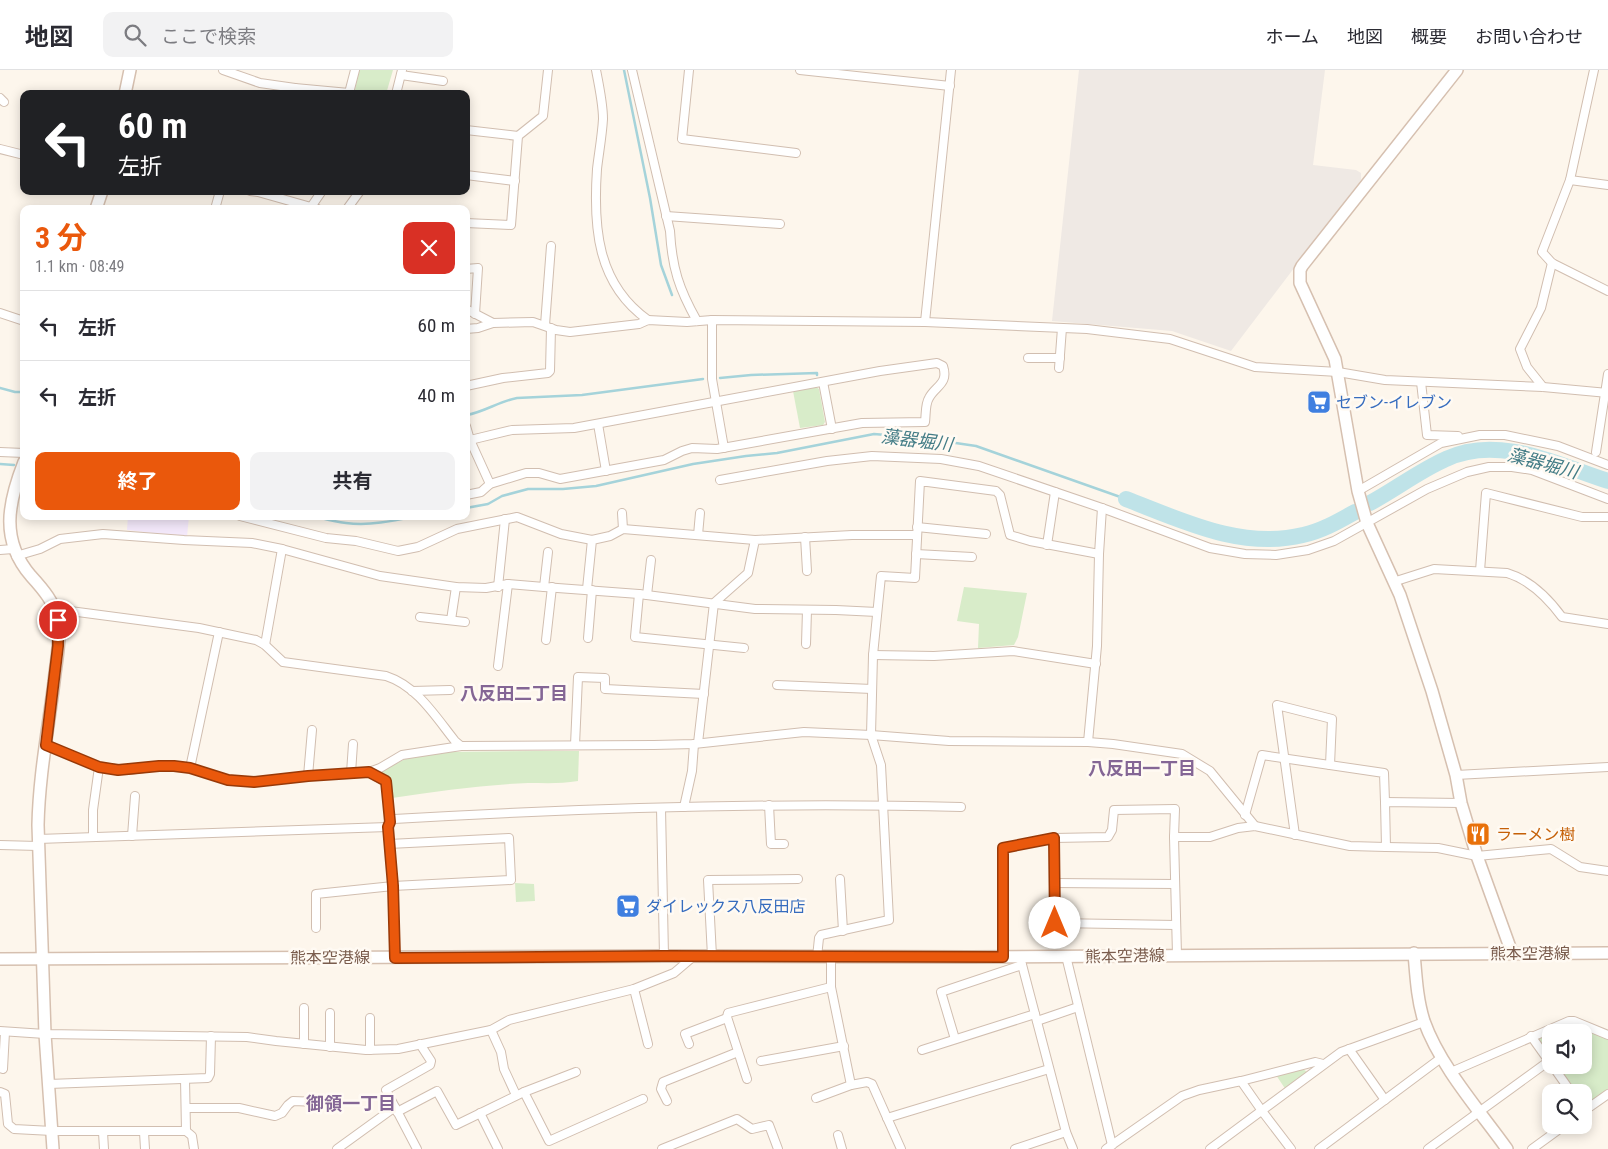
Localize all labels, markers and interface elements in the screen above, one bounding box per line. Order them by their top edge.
search box [103,12,453,57]
icon: search [121,21,149,49]
text: 地図 [25,23,73,51]
text: ここで検索 [161,25,256,48]
text: ホーム [1266,26,1319,47]
text: 地図 [1347,26,1383,47]
text: 概要 [1411,26,1447,47]
text: お問い合わせ [1475,26,1583,47]
text: 60 m [118,106,187,147]
icon: left [35,110,100,175]
text: 左折 [118,154,162,179]
text: 3 分 [35,220,87,255]
button: close [403,222,455,274]
text: 1.1 km · 08:49 [35,257,125,276]
icon: left [35,312,63,340]
text: 60 m [418,314,455,337]
text: 左折 [78,316,116,339]
icon: left [35,382,63,410]
text: 40 m [418,384,455,407]
text: 左折 [78,386,116,409]
supermarket icon: セブン-イレブン [1306,389,1332,415]
place label: セブン-イレブン [1336,393,1452,412]
water label: 藻器堀川 [880,425,956,455]
water label: 藻器堀川 [1506,444,1582,483]
button: 終了 [35,452,240,510]
button: 共有 [250,452,455,510]
pin [37,599,79,641]
icon: arrive [44,606,72,634]
district label: 八反田二丁目 [460,683,568,704]
district label: 八反田一丁目 [1088,758,1196,779]
restaurant icon: ラーメン樹 [1465,821,1491,847]
place label: ラーメン樹 [1496,825,1575,844]
supermarket icon: ダイレックス八反田店 [615,893,641,919]
position arrow [1028,896,1080,948]
place label: ダイレックス八反田店 [646,897,806,916]
street label: 熊本空港線 [1490,944,1570,963]
street label: 熊本空港線 [1085,946,1165,966]
street label: 熊本空港線 [290,948,370,967]
map controls [1542,1024,1592,1134]
button: sound [1542,1024,1592,1074]
button: search [1542,1084,1592,1134]
district label: 御領一丁目 [305,1093,396,1114]

